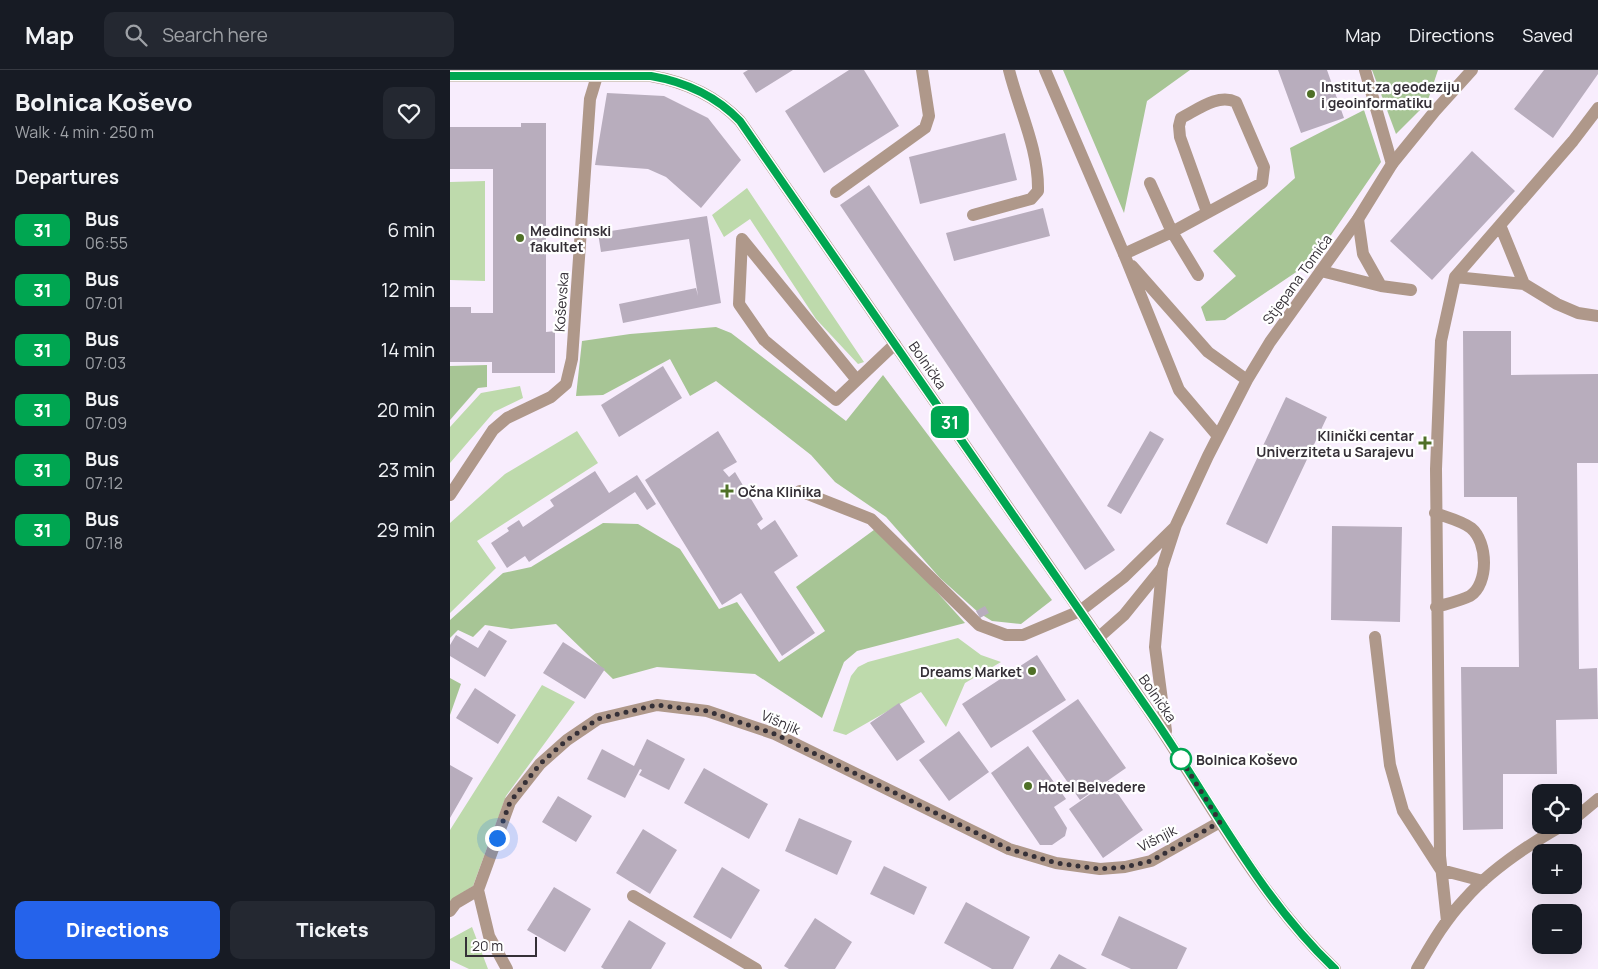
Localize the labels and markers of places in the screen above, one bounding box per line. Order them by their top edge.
place label: Institut za geodeziju i geoinformatiku [1321,77,1460,112]
marker: Institut za geodeziju i geoinformatiku [1305,88,1317,100]
place label: Medincinski fakultet [530,221,611,256]
marker: Medincinski fakultet [514,232,526,244]
place label: Klinički centar Univerziteta u Sarajevu [1256,426,1414,461]
marker: Klinički centar Univerziteta u Sarajevu [1418,436,1432,450]
place label: Očna Klinika [738,482,821,501]
marker: Očna Klinika [720,484,734,498]
place label: Dreams Market [920,662,1022,681]
marker: Dreams Market [1026,665,1038,677]
marker: Bolnica Koševo [1170,748,1192,770]
place label: Bolnica Koševo [1196,750,1298,769]
place label: Hotel Belvedere [1038,777,1146,796]
marker: Hotel Belvedere [1022,780,1034,792]

